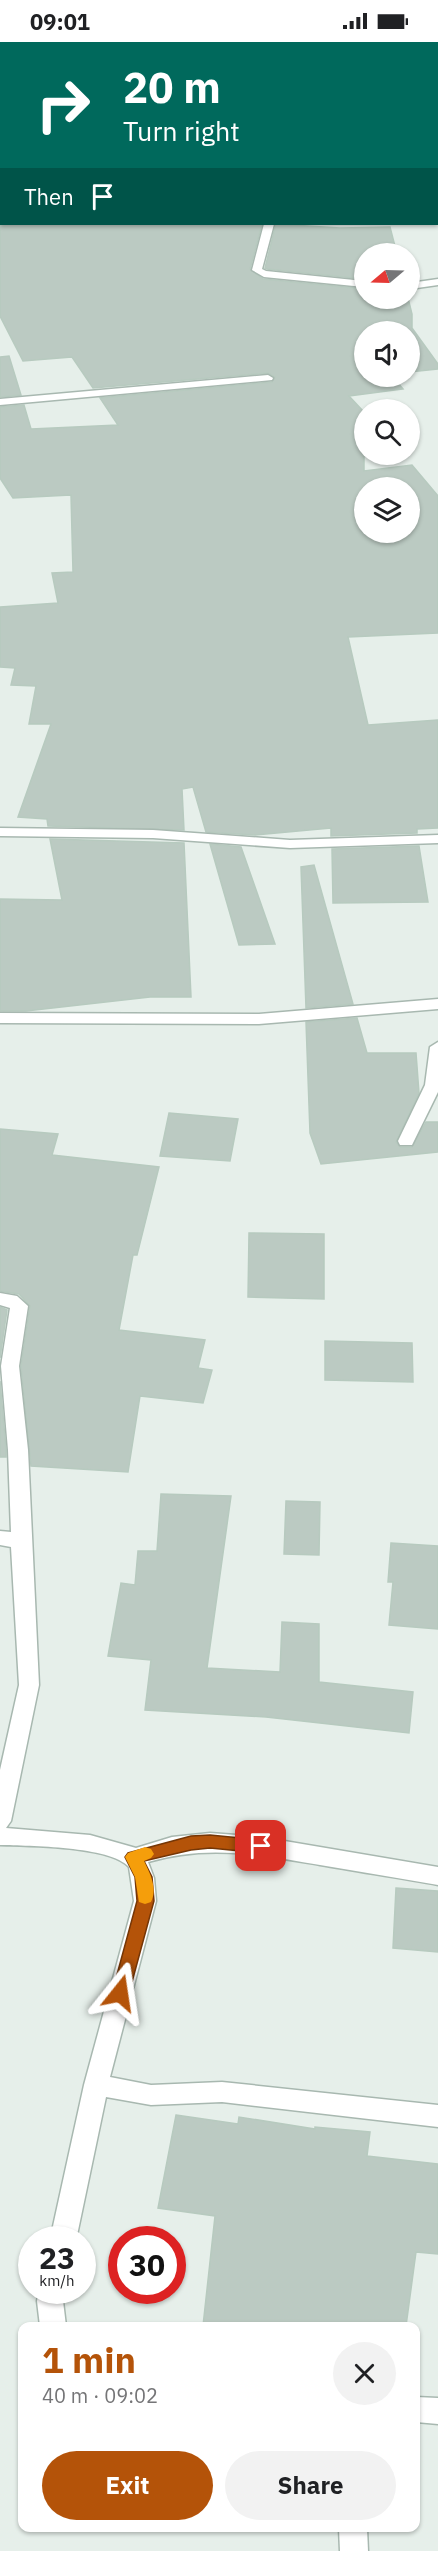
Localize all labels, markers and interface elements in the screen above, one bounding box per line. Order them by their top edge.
text: 09:01 [30,7,90,36]
text: 20 m [123,60,221,115]
icon: right [24,66,102,144]
text: Turn right [123,113,240,148]
icon: arrive [86,180,119,213]
text: Then [24,182,74,211]
north arrow [354,243,420,309]
map controls [354,243,420,543]
button: sound [354,321,420,387]
button: search [354,399,420,465]
button: layers [354,477,420,543]
pin [235,1820,286,1871]
icon: arrive [244,1829,277,1862]
position arrow [88,1961,152,2025]
speed limit sign: 30 [108,2226,186,2304]
text: 23 [39,2238,75,2277]
text: km/h [39,2271,75,2290]
text: 1 min [42,2336,136,2383]
button: close [333,2342,396,2405]
text: 40 m · 09:02 [42,2382,158,2409]
button: Exit [42,2451,213,2520]
button: Share [225,2451,396,2520]

